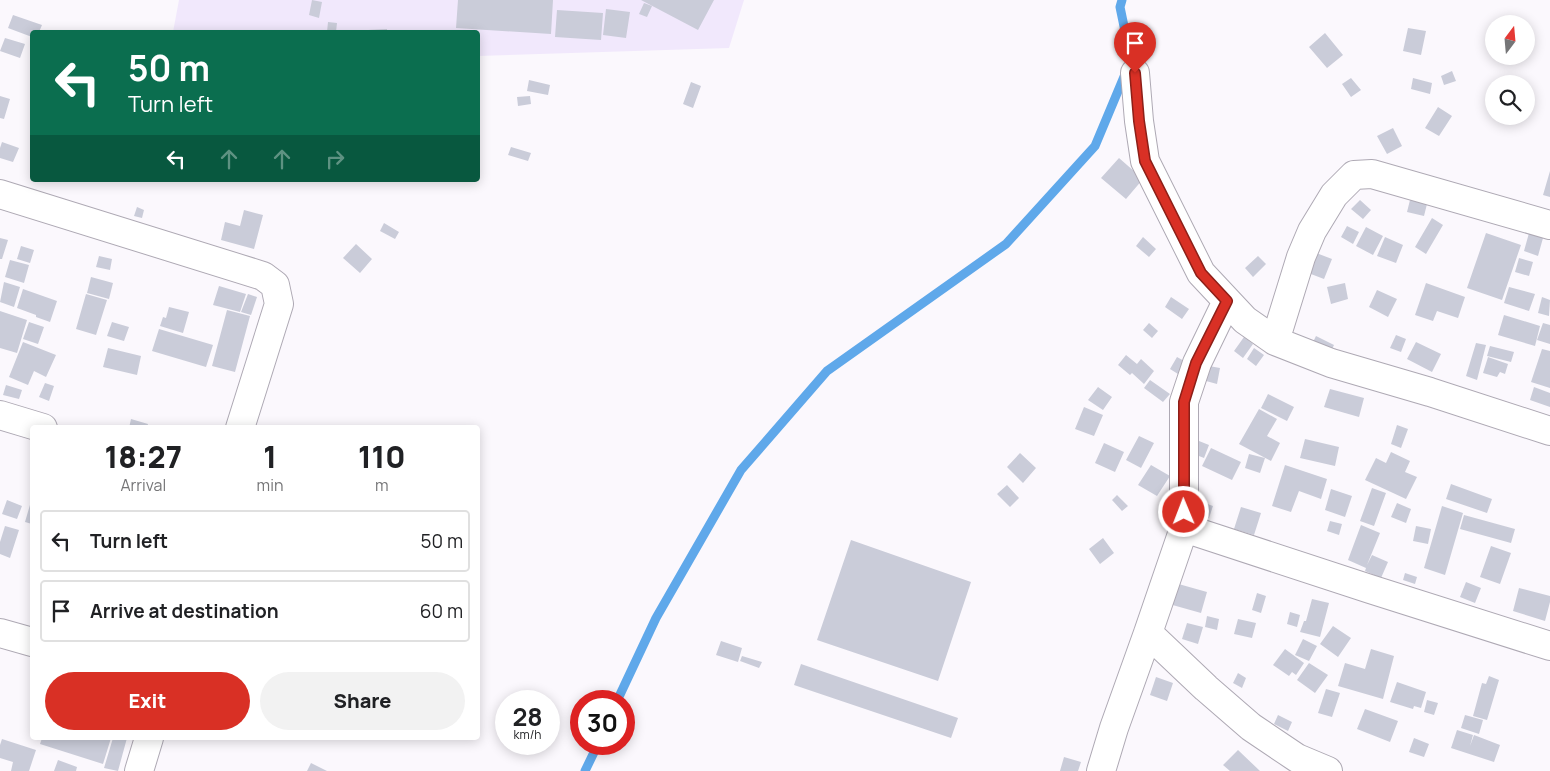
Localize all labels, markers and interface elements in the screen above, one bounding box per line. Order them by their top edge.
north arrow [1485,15,1535,65]
map controls [1485,15,1535,125]
pin [1114,22,1156,73]
icon: arrive [1121,29,1149,57]
text: 50 m [128,44,210,92]
icon: left [45,50,110,115]
button: search [1485,75,1535,125]
text: Turn left [128,89,213,119]
icon: left [162,145,190,173]
icon: ahead [215,145,243,173]
icon: ahead [268,145,296,173]
icon: right [321,145,349,173]
text: 18:27 [105,436,182,477]
text: 1 [263,436,277,477]
text: 110 [358,436,405,477]
text: Arrival [120,474,166,496]
text: min [257,474,283,496]
text: m [375,474,388,496]
position arrow [1157,485,1209,537]
icon: left [47,527,75,555]
text: Turn left [90,528,168,554]
text: 50 m [421,528,463,554]
icon: arrive [47,597,75,625]
text: Arrive at destination [90,598,279,624]
text: 60 m [420,598,463,624]
button: Exit [45,672,250,730]
button: Share [260,672,465,730]
speed limit sign: 30 [570,690,635,755]
text: 28 [512,699,543,734]
text: km/h [514,726,541,743]

